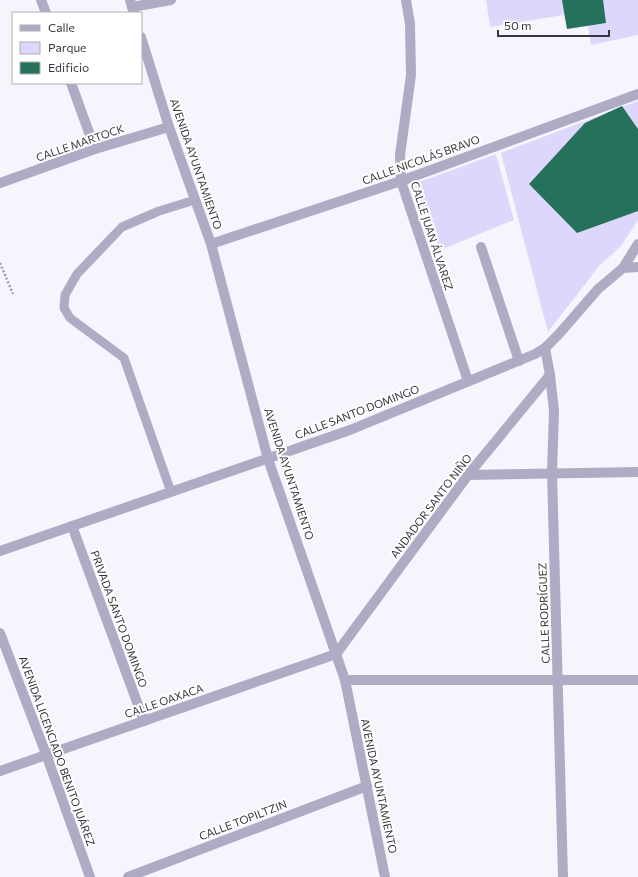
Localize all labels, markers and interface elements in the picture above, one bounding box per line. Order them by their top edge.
legend [12,12,142,84]
scale bar [498,12,609,38]
text: 50 m [504,18,532,32]
text: Calle [48,20,75,34]
text: Parque [48,40,86,54]
text: Edificio [48,60,89,74]
street label: AVENIDA AYUNTAMIENTO [168,97,225,231]
street label: CALLE MARTOCK [34,121,126,164]
street label: CALLE NICOLÁS BRAVO [360,131,481,187]
street label: CALLE JUAN ÁLVAREZ [408,179,457,292]
street label: CALLE SANTO DOMINGO [293,382,421,441]
street label: AVENIDA AYUNTAMIENTO [262,406,317,541]
street label: ANDADOR SANTO NIÑO [387,451,474,560]
street label: PRIVADA SANTO DOMINGO [89,548,150,689]
street label: CALLE RODRÍGUEZ [534,562,552,664]
street label: AVENIDA LICENCIADO BENITO JUÁREZ [16,654,99,848]
street label: CALLE OAXACA [123,681,205,720]
street label: AVENIDA AYUNTAMIENTO [359,717,400,855]
street label: CALLE TOPILTZIN [197,797,289,842]

